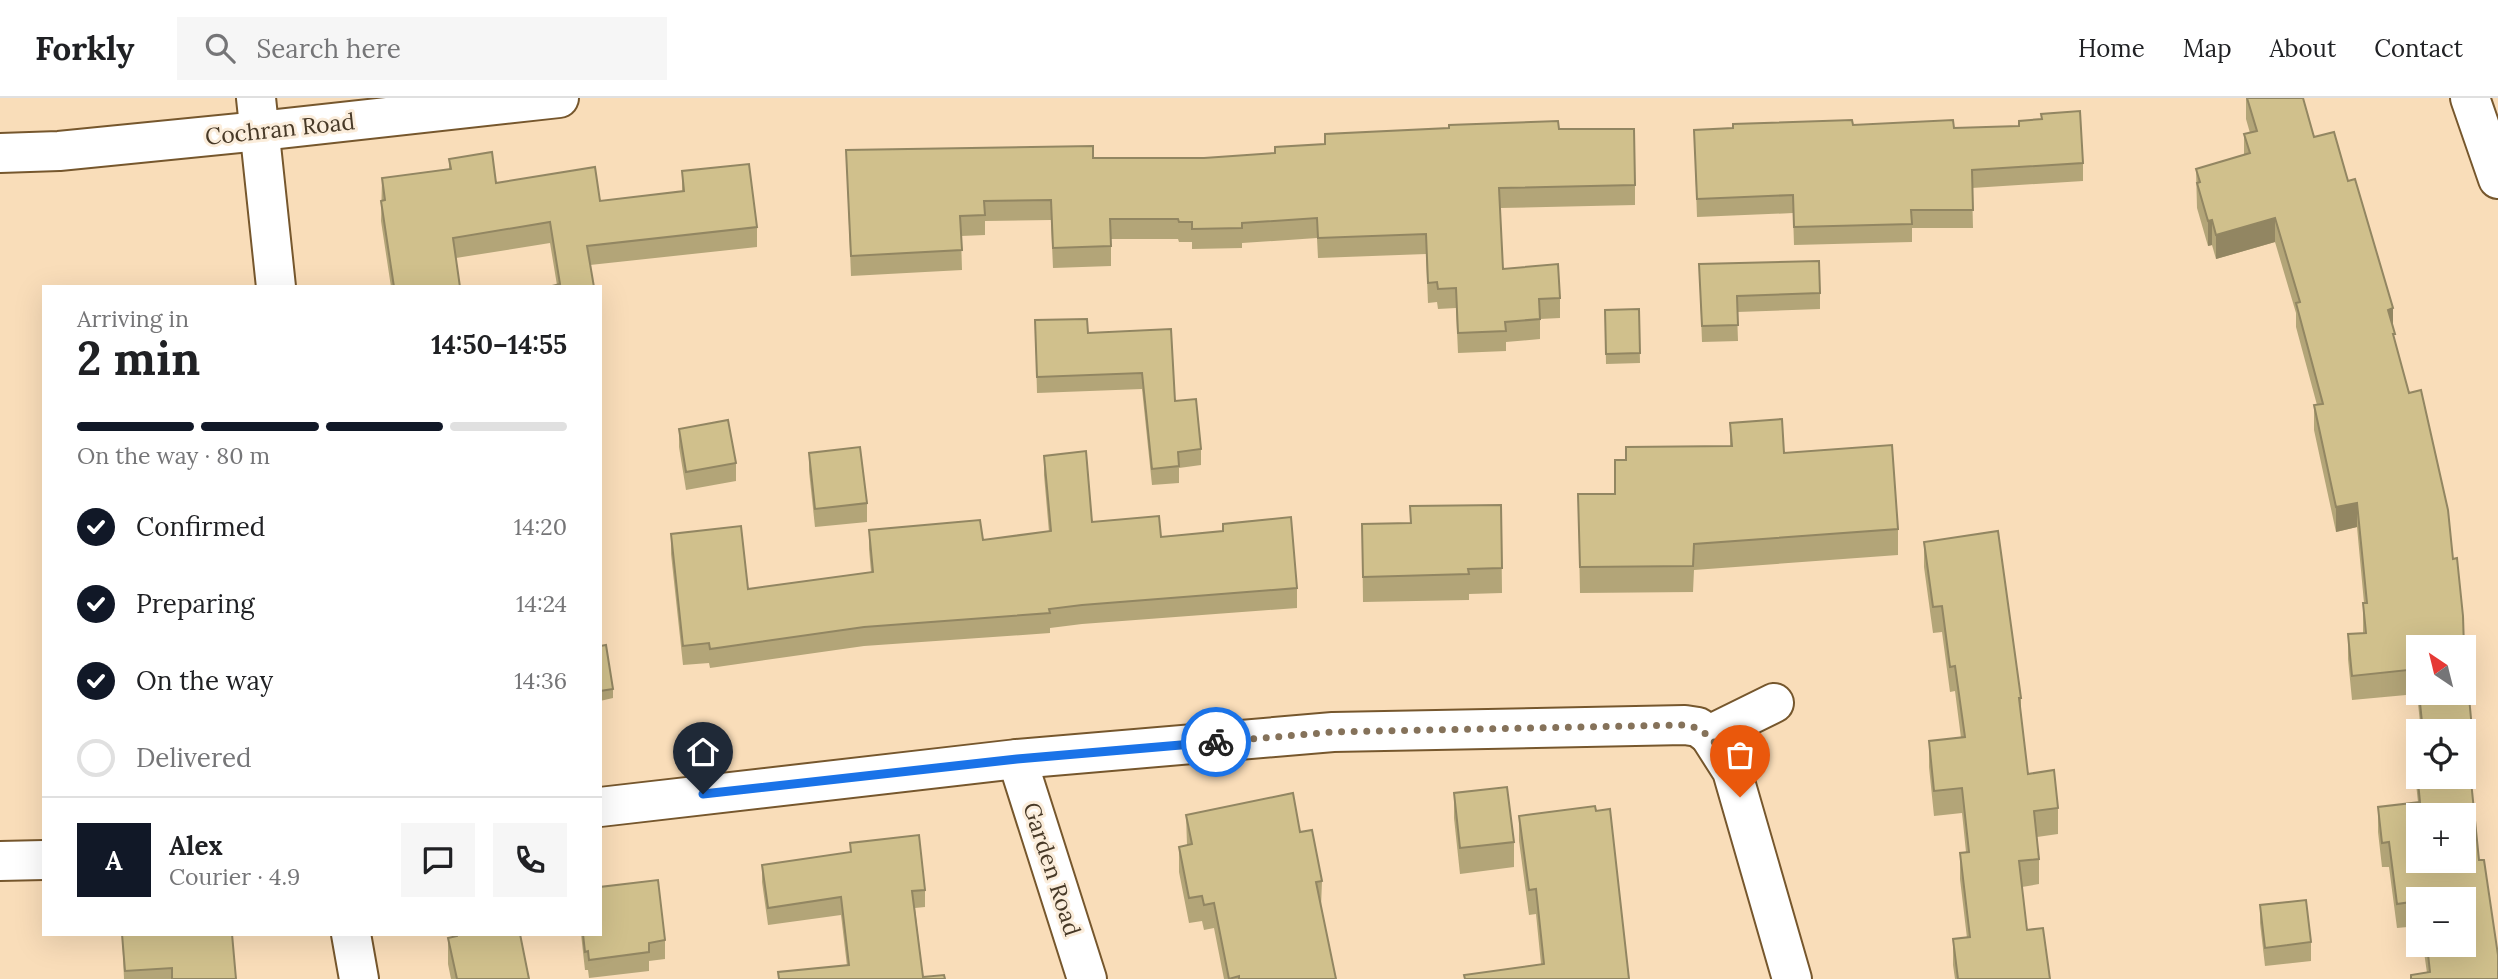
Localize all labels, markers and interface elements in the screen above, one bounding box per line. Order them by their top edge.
search box [177,17,667,80]
text: Forkly [35,27,135,69]
icon: search [201,29,239,67]
text: Search here [257,32,401,65]
text: Home [2078,33,2145,64]
text: Map [2183,33,2232,64]
text: About [2270,33,2336,64]
text: Contact [2374,33,2463,64]
street label: Cochran Road [204,106,357,151]
text: Arriving in [77,304,189,333]
text: 14:50–14:55 [431,328,567,361]
text: 2 min [77,329,200,388]
text: On the way · 80 m [77,441,270,470]
icon: check [77,508,115,546]
text: Confirmed [136,510,265,543]
text: 14:20 [514,512,567,541]
icon: check [77,585,115,623]
text: Preparing [136,587,255,620]
text: 14:24 [516,589,567,618]
north arrow [2406,635,2476,705]
map controls [2406,635,2476,957]
icon: check [77,662,115,700]
text: On the way [136,664,273,697]
text: 14:36 [514,666,567,695]
courier [1181,707,1251,777]
button: locate [2406,719,2476,789]
pin [673,722,733,794]
icon: bike [1197,723,1235,761]
pin [1710,725,1770,797]
icon: home [684,733,722,771]
icon: bag [1721,736,1759,774]
text: Delivered [136,741,252,774]
street label: Garden Road [1017,798,1088,940]
button: + [2406,803,2476,873]
button: chat [401,823,475,897]
button: phone [493,823,567,897]
text: Alex [169,829,223,862]
text: A [105,844,123,877]
text: Courier · 4.9 [169,862,300,891]
button: − [2406,887,2476,957]

